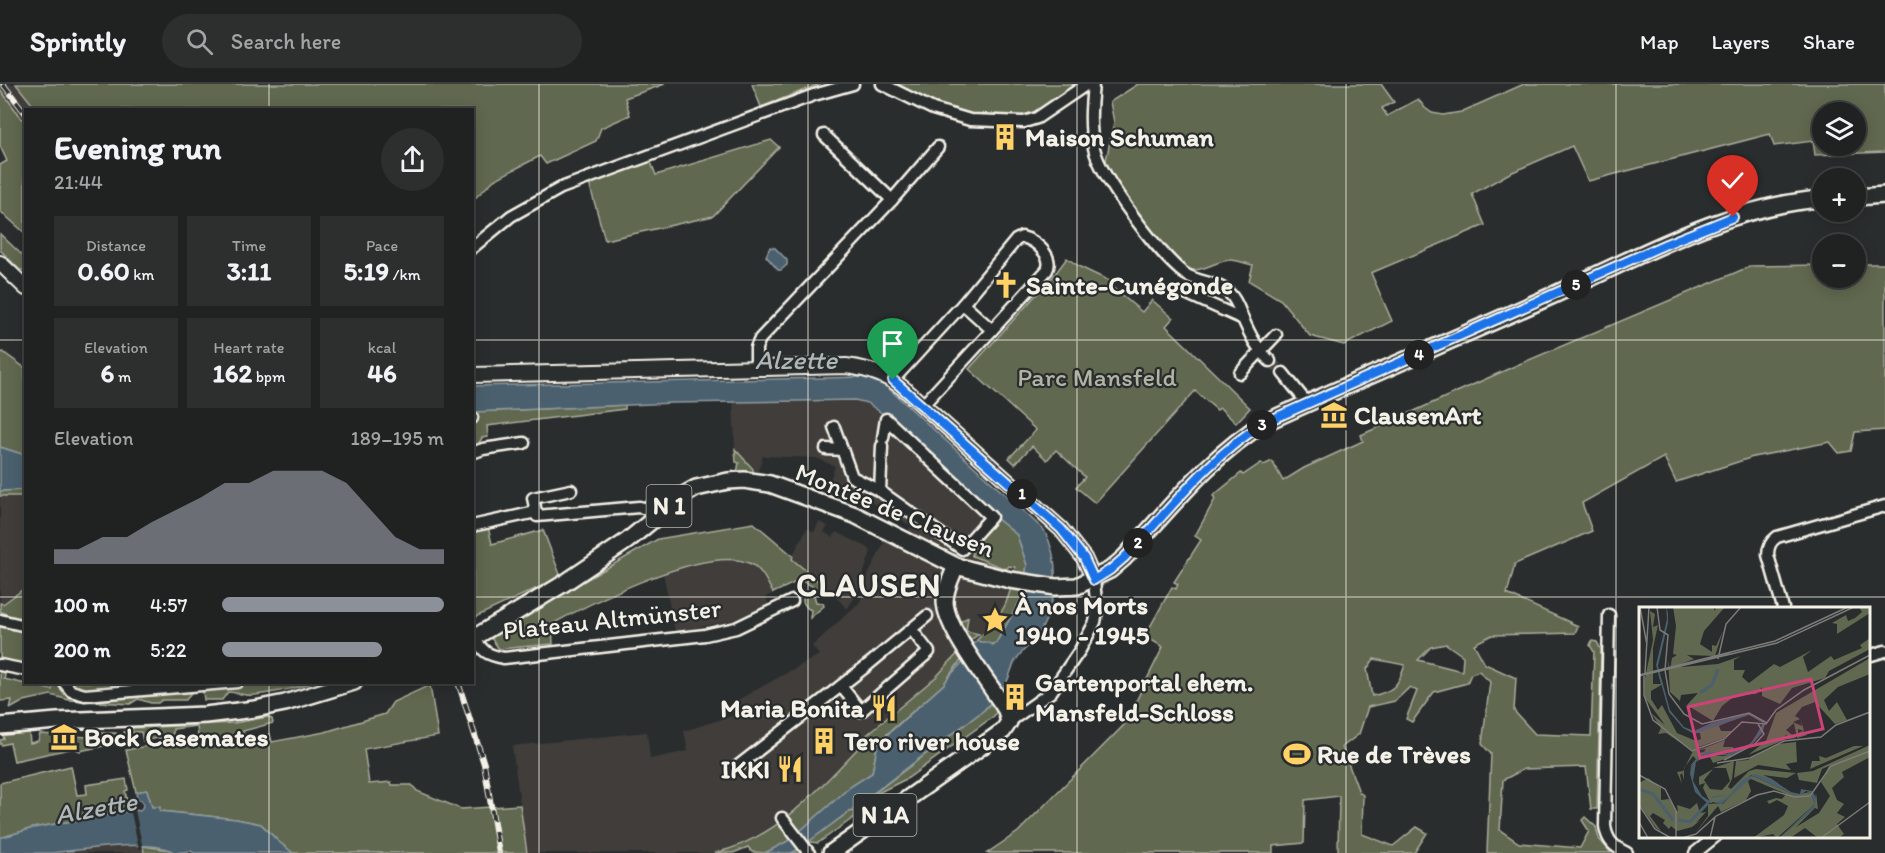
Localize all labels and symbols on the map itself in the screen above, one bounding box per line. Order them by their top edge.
place label: Maison Schuman [1025,121,1214,153]
building icon: Maison Schuman [990,122,1020,152]
pin [1707,155,1758,217]
place label: Sainte-Cunégonde [1026,269,1233,301]
church icon: Sainte-Cunégonde [991,270,1021,300]
pin: 5 [1561,270,1591,300]
pin [867,318,918,380]
pin: 4 [1404,340,1434,370]
water label: Alzette [755,343,838,376]
park label: Parc Mansfeld [1017,361,1177,393]
place label: ClausenArt [1354,399,1482,431]
museum icon: ClausenArt [1319,400,1349,430]
pin: 3 [1247,410,1277,440]
street label: Montée de Clausen [791,455,999,565]
pin: 1 [1007,479,1037,509]
road number: N 1 [646,485,692,527]
pin: 2 [1123,528,1153,558]
district label: CLAUSEN [796,566,942,604]
place label: À nos Morts 1940 - 1945 [1014,589,1150,651]
street label: Plateau Altmünster [501,592,723,646]
place icon: À nos Morts 1940 - 1945 [980,605,1010,635]
inset map [1639,607,1870,838]
place label: Gartenportal ehem. Mansfeld-Schloss [1035,666,1253,728]
building icon: Gartenportal ehem. Mansfeld-Schloss [1000,682,1030,712]
place label: Maria Bonita [720,692,864,724]
restaurant icon: Maria Bonita [869,693,899,723]
place label: Bock Casemates [84,721,269,753]
museum icon: Bock Casemates [49,722,79,752]
place label: Tero river house [843,725,1020,757]
building icon: Tero river house [809,726,839,756]
place label: Rue de Trèves [1317,738,1471,770]
sports icon: Rue de Trèves [1282,739,1312,769]
place label: IKKI [721,753,770,785]
restaurant icon: IKKI [775,754,805,784]
water label: Alzette [53,784,140,831]
road number: N 1A [854,794,916,836]

